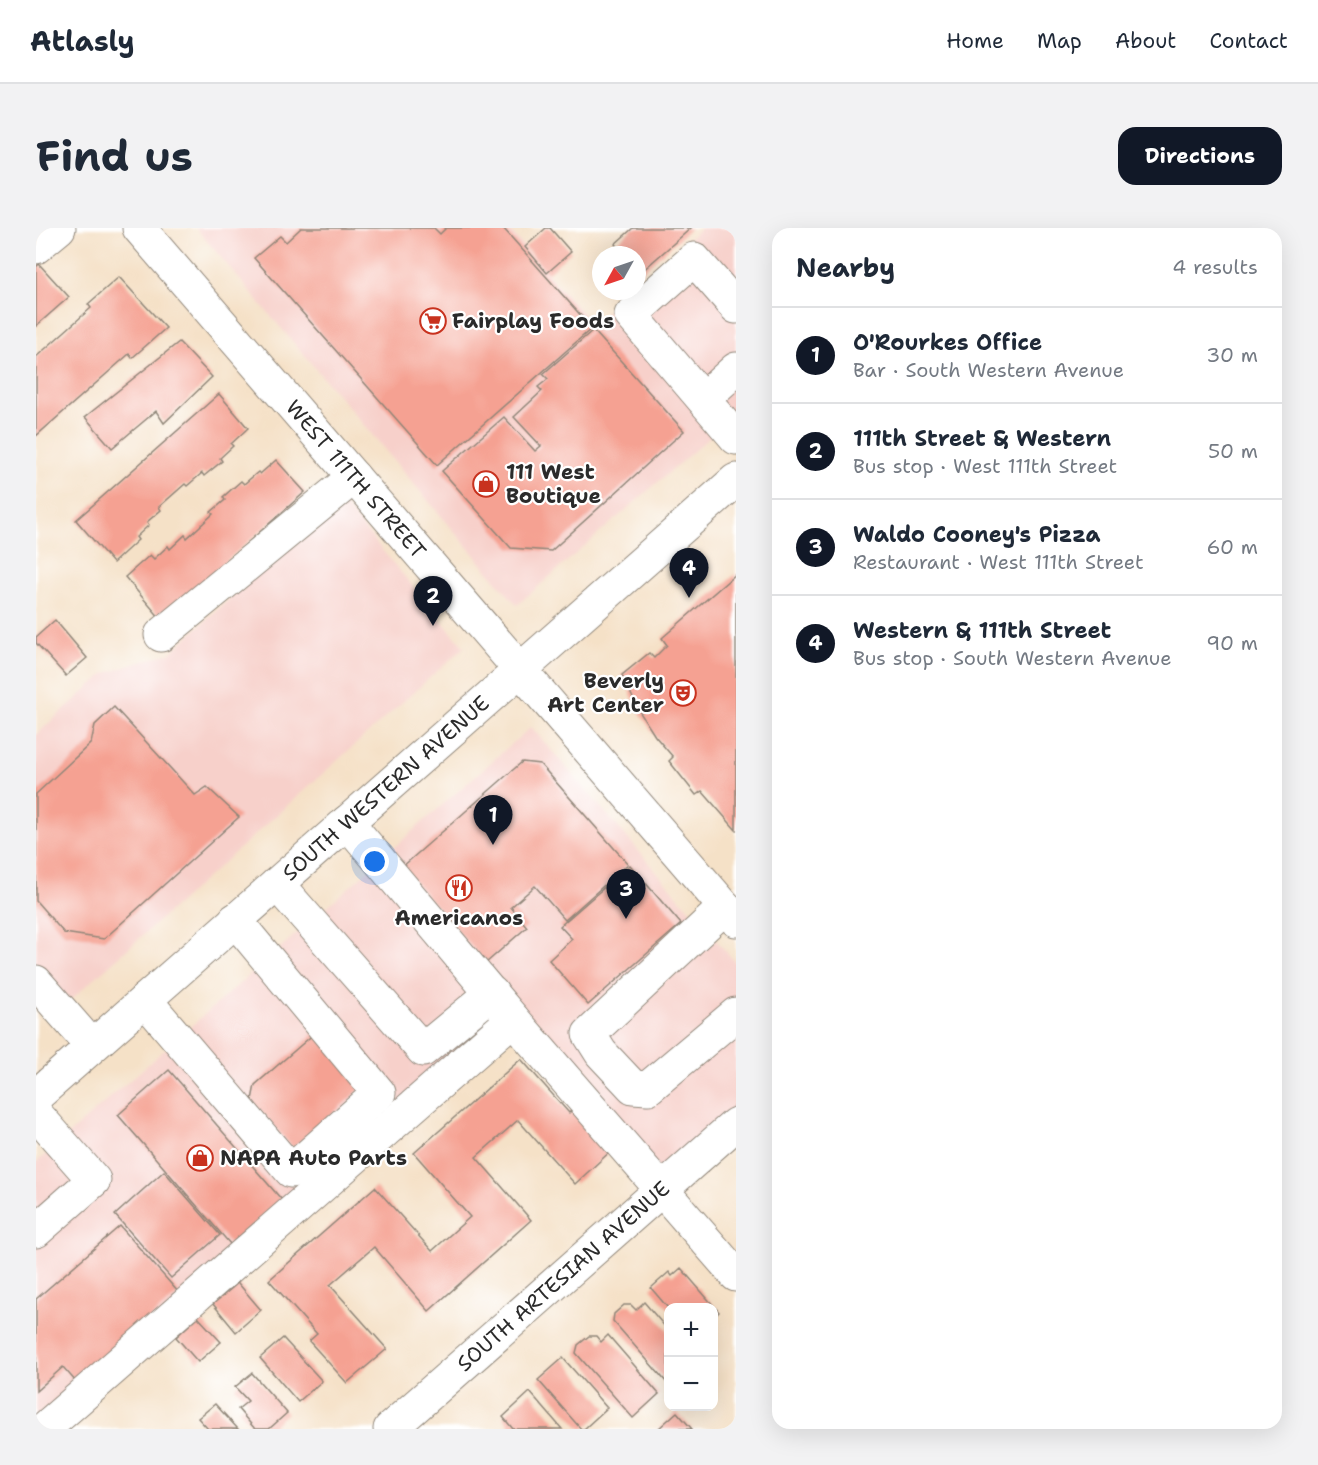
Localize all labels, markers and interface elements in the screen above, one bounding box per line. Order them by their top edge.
text: Atlasly [30,22,135,60]
text: Home [946,27,1004,55]
text: Map [1037,27,1082,55]
text: About [1115,27,1176,55]
text: Contact [1209,27,1288,55]
button: Directions [1118,127,1282,185]
text: Find us [36,128,193,184]
north arrow [592,246,646,300]
text: Nearby [796,250,895,285]
text: 4 results [1172,254,1258,280]
supermarket icon: Fairplay Foods [418,306,448,336]
place label: Fairplay Foods [452,307,614,335]
text: O'Rourkes Office [853,328,1042,357]
text: 1 [811,342,820,368]
text: 30 m [1206,342,1258,368]
text: Bar · South Western Avenue [853,357,1124,383]
street label: WEST 111TH STREET [280,394,432,565]
text: 111th Street & Western [853,424,1111,453]
text: 2 [809,438,823,464]
text: 50 m [1208,438,1258,464]
text: Bus stop · West 111th Street [853,453,1117,479]
place label: 111 West Boutique [506,458,601,510]
shop icon: 111 West Boutique [471,469,501,499]
text: Waldo Cooney's Pizza [853,520,1101,549]
text: 3 [809,534,823,560]
text: 60 m [1206,534,1258,560]
pin: 4 [670,548,708,598]
text: Restaurant · West 111th Street [853,549,1144,575]
pin: 2 [414,576,452,626]
text: Western & 111th Street [853,616,1111,645]
text: 4 [809,630,823,656]
text: 90 m [1206,630,1258,656]
text: Bus stop · South Western Avenue [853,645,1172,671]
place label: Beverly Art Center [547,667,664,719]
theatre icon: Beverly Art Center [668,678,698,708]
street label: SOUTH WESTERN AVENUE [276,689,495,887]
pin: 1 [474,796,512,845]
your location [360,847,389,876]
pin: 3 [606,870,646,919]
restaurant icon: Americanos [444,873,474,903]
place label: Americanos [395,904,523,932]
shop icon: NAPA Auto Parts [185,1143,215,1173]
place label: NAPA Auto Parts [220,1144,407,1172]
street label: SOUTH ARTESIAN AVENUE [451,1175,676,1378]
map controls [664,1303,718,1411]
button: + [664,1303,718,1357]
button: − [664,1357,718,1411]

